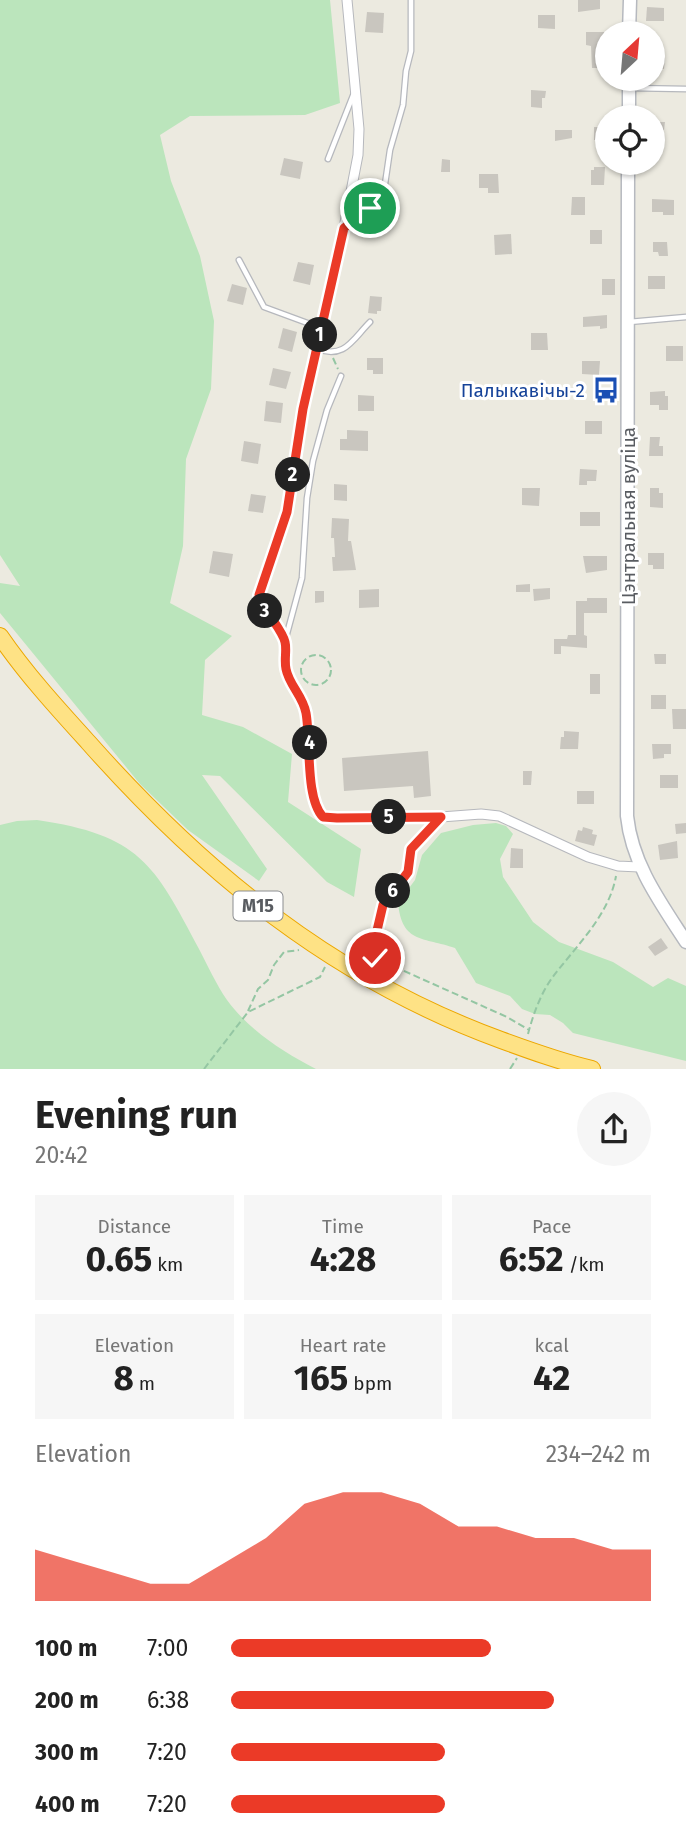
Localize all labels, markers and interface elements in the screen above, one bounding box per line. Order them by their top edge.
north arrow [595,21,665,91]
map controls [595,21,665,175]
button: locate [595,105,665,175]
pin [340,178,400,238]
icon: arrive [351,189,389,227]
pin: 1 [302,318,338,352]
text: 1 [315,323,324,346]
bus stop icon: Палыкавічы-2 [591,375,621,405]
place label: Палыкавічы-2 [461,379,585,402]
street label: Цэнтральная вуліца [617,427,640,605]
pin: 2 [276,458,310,492]
text: 2 [288,463,297,486]
pin: 3 [247,594,282,628]
text: 3 [260,599,269,622]
pin: 4 [292,726,328,760]
text: 4 [304,731,315,754]
pin: 5 [372,800,406,834]
text: 5 [383,805,394,828]
pin: 6 [376,874,410,908]
text: 6 [387,879,398,902]
road number: М15 [233,891,282,920]
pin [345,928,405,988]
icon: check [356,939,394,977]
text: Evening run [35,1092,238,1138]
button: share [577,1092,651,1166]
text: 20:42 [35,1141,88,1169]
text: Distance [97,1215,171,1238]
text: Time [322,1215,364,1238]
text: Pace [532,1215,571,1238]
text: 0.65 [85,1238,152,1280]
text: 4:28 [310,1238,376,1280]
text: 6:52 [499,1238,564,1280]
text: km [152,1253,183,1276]
text: /km [564,1253,605,1276]
text: Elevation [95,1334,174,1357]
text: Heart rate [300,1334,386,1357]
text: kcal [535,1334,569,1357]
text: 8 [113,1357,134,1399]
text: 165 [294,1357,348,1399]
text: 42 [533,1357,570,1399]
text: m [134,1372,155,1395]
text: bpm [348,1372,392,1395]
text: Elevation [35,1440,131,1468]
text: 234–242 m [546,1440,651,1468]
text: 100 m [35,1634,97,1662]
text: 7:00 [147,1634,188,1662]
text: 200 m [35,1686,99,1714]
text: 6:38 [147,1686,189,1714]
text: 300 m [35,1738,99,1766]
text: 7:20 [147,1738,187,1766]
text: 400 m [35,1790,100,1818]
text: 7:20 [147,1790,187,1818]

